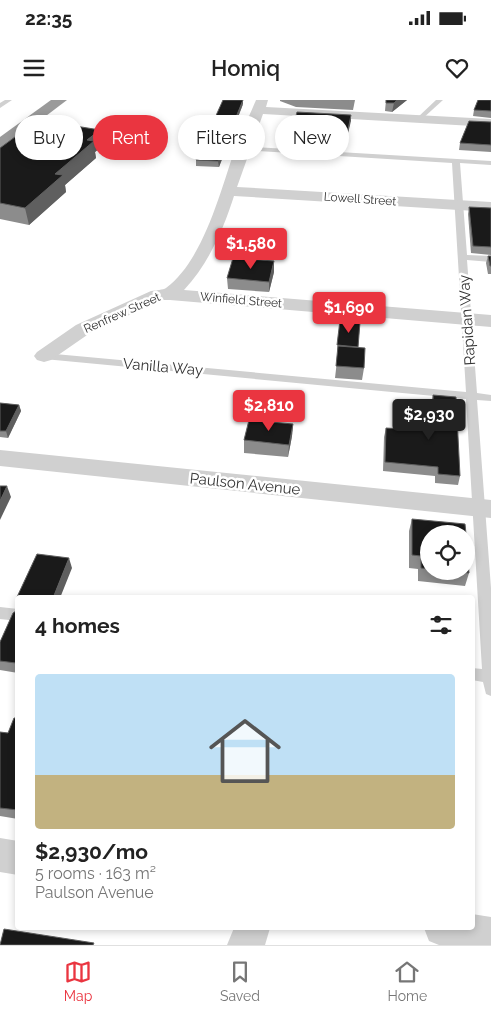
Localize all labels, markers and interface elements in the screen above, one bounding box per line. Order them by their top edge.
text: 22:35 [25,7,72,29]
icon: menu [20,54,48,82]
icon: heart [443,54,471,82]
text: Homiq [211,55,280,81]
chip: Buy [15,115,83,160]
chip: Rent [93,115,168,160]
chip: Filters [178,115,265,160]
chip: New [275,115,349,160]
street label: Lowell Street [323,189,397,209]
pin: $1,580 [210,228,292,270]
text: $1,580 [226,234,276,253]
street label: Rapidan Way [455,274,479,366]
street label: Winfield Street [199,289,283,311]
street label: Renfrew Street [82,290,162,336]
pin: $1,690 [308,292,390,334]
text: $1,690 [324,298,374,317]
street label: Vanilla Way [122,355,204,379]
pin: $2,810 [228,390,310,432]
text: $2,810 [244,396,294,415]
pin: $2,930 [388,398,470,441]
text: $2,930 [403,405,455,424]
street label: Paulson Avenue [189,469,301,499]
map controls [420,525,475,580]
button: locate [420,525,475,580]
icon: filters [427,611,455,639]
text: 4 homes [35,613,120,638]
icon: home [200,706,290,796]
text: $2,930/mo [35,839,148,864]
text: 5 rooms · 163 m² [35,864,156,883]
text: Paulson Avenue [35,883,154,902]
tab: Map [64,958,92,1004]
tab: Saved [220,958,260,1004]
tab: Home [388,958,427,1004]

